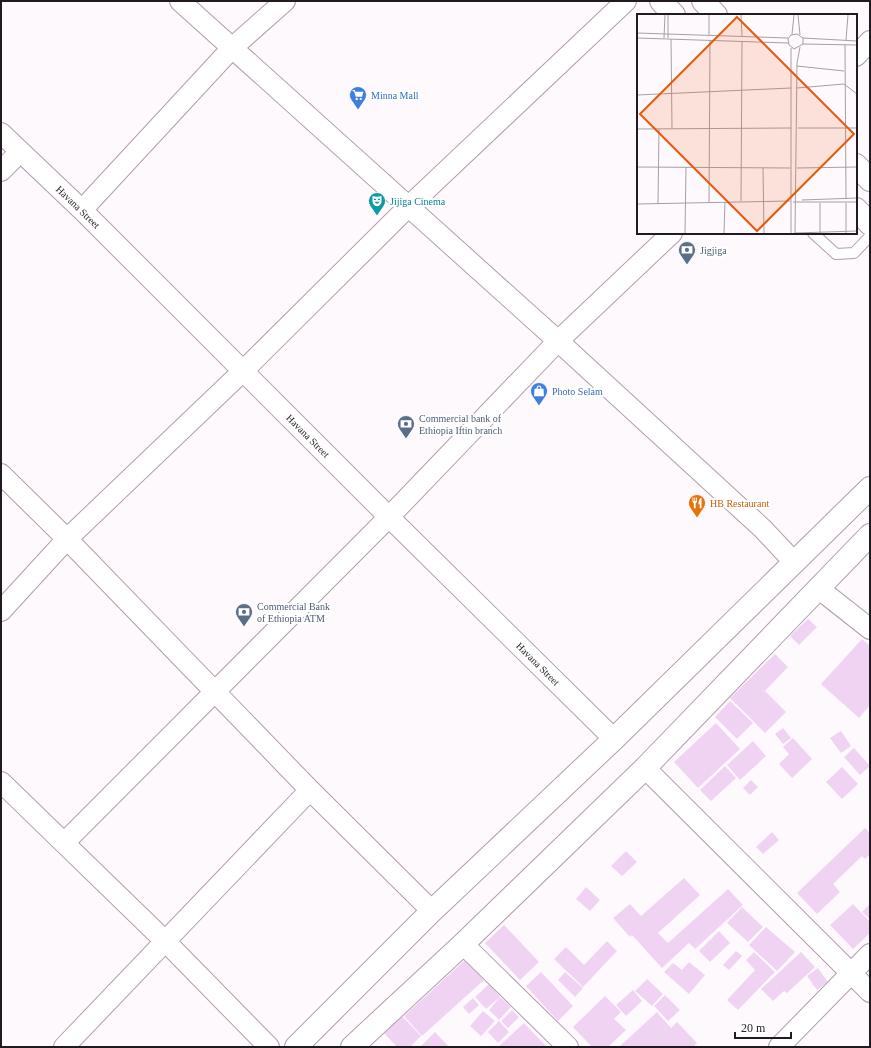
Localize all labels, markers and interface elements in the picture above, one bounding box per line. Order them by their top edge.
inset map [637,14,857,234]
supermarket icon: Minna Mall [348,85,368,110]
place label: Minna Mall [371,90,419,101]
street label: Havana Street [54,183,102,231]
theatre icon: Jijiga Cinema [367,191,387,216]
place label: Jijiga Cinema [390,196,446,207]
bank icon: Jigjiga [677,240,697,265]
place label: Jigjiga [700,245,727,256]
shop icon: Photo Selam [529,381,549,406]
place label: Photo Selam [552,386,603,397]
street label: Havana Street [284,412,332,460]
place label: Commercial bank of Ethiopia Iftin branch [419,413,502,436]
bank icon: Commercial bank of Ethiopia Iftin branch [396,414,416,439]
restaurant icon: HB Restaurant [687,493,707,518]
place label: HB Restaurant [710,498,769,509]
place label: Commercial Bank of Ethiopia ATM [257,601,330,624]
bank icon: Commercial Bank of Ethiopia ATM [234,602,254,627]
street label: Havana Street [514,640,562,688]
scale bar [735,1014,791,1040]
text: 20 m [741,1021,766,1035]

